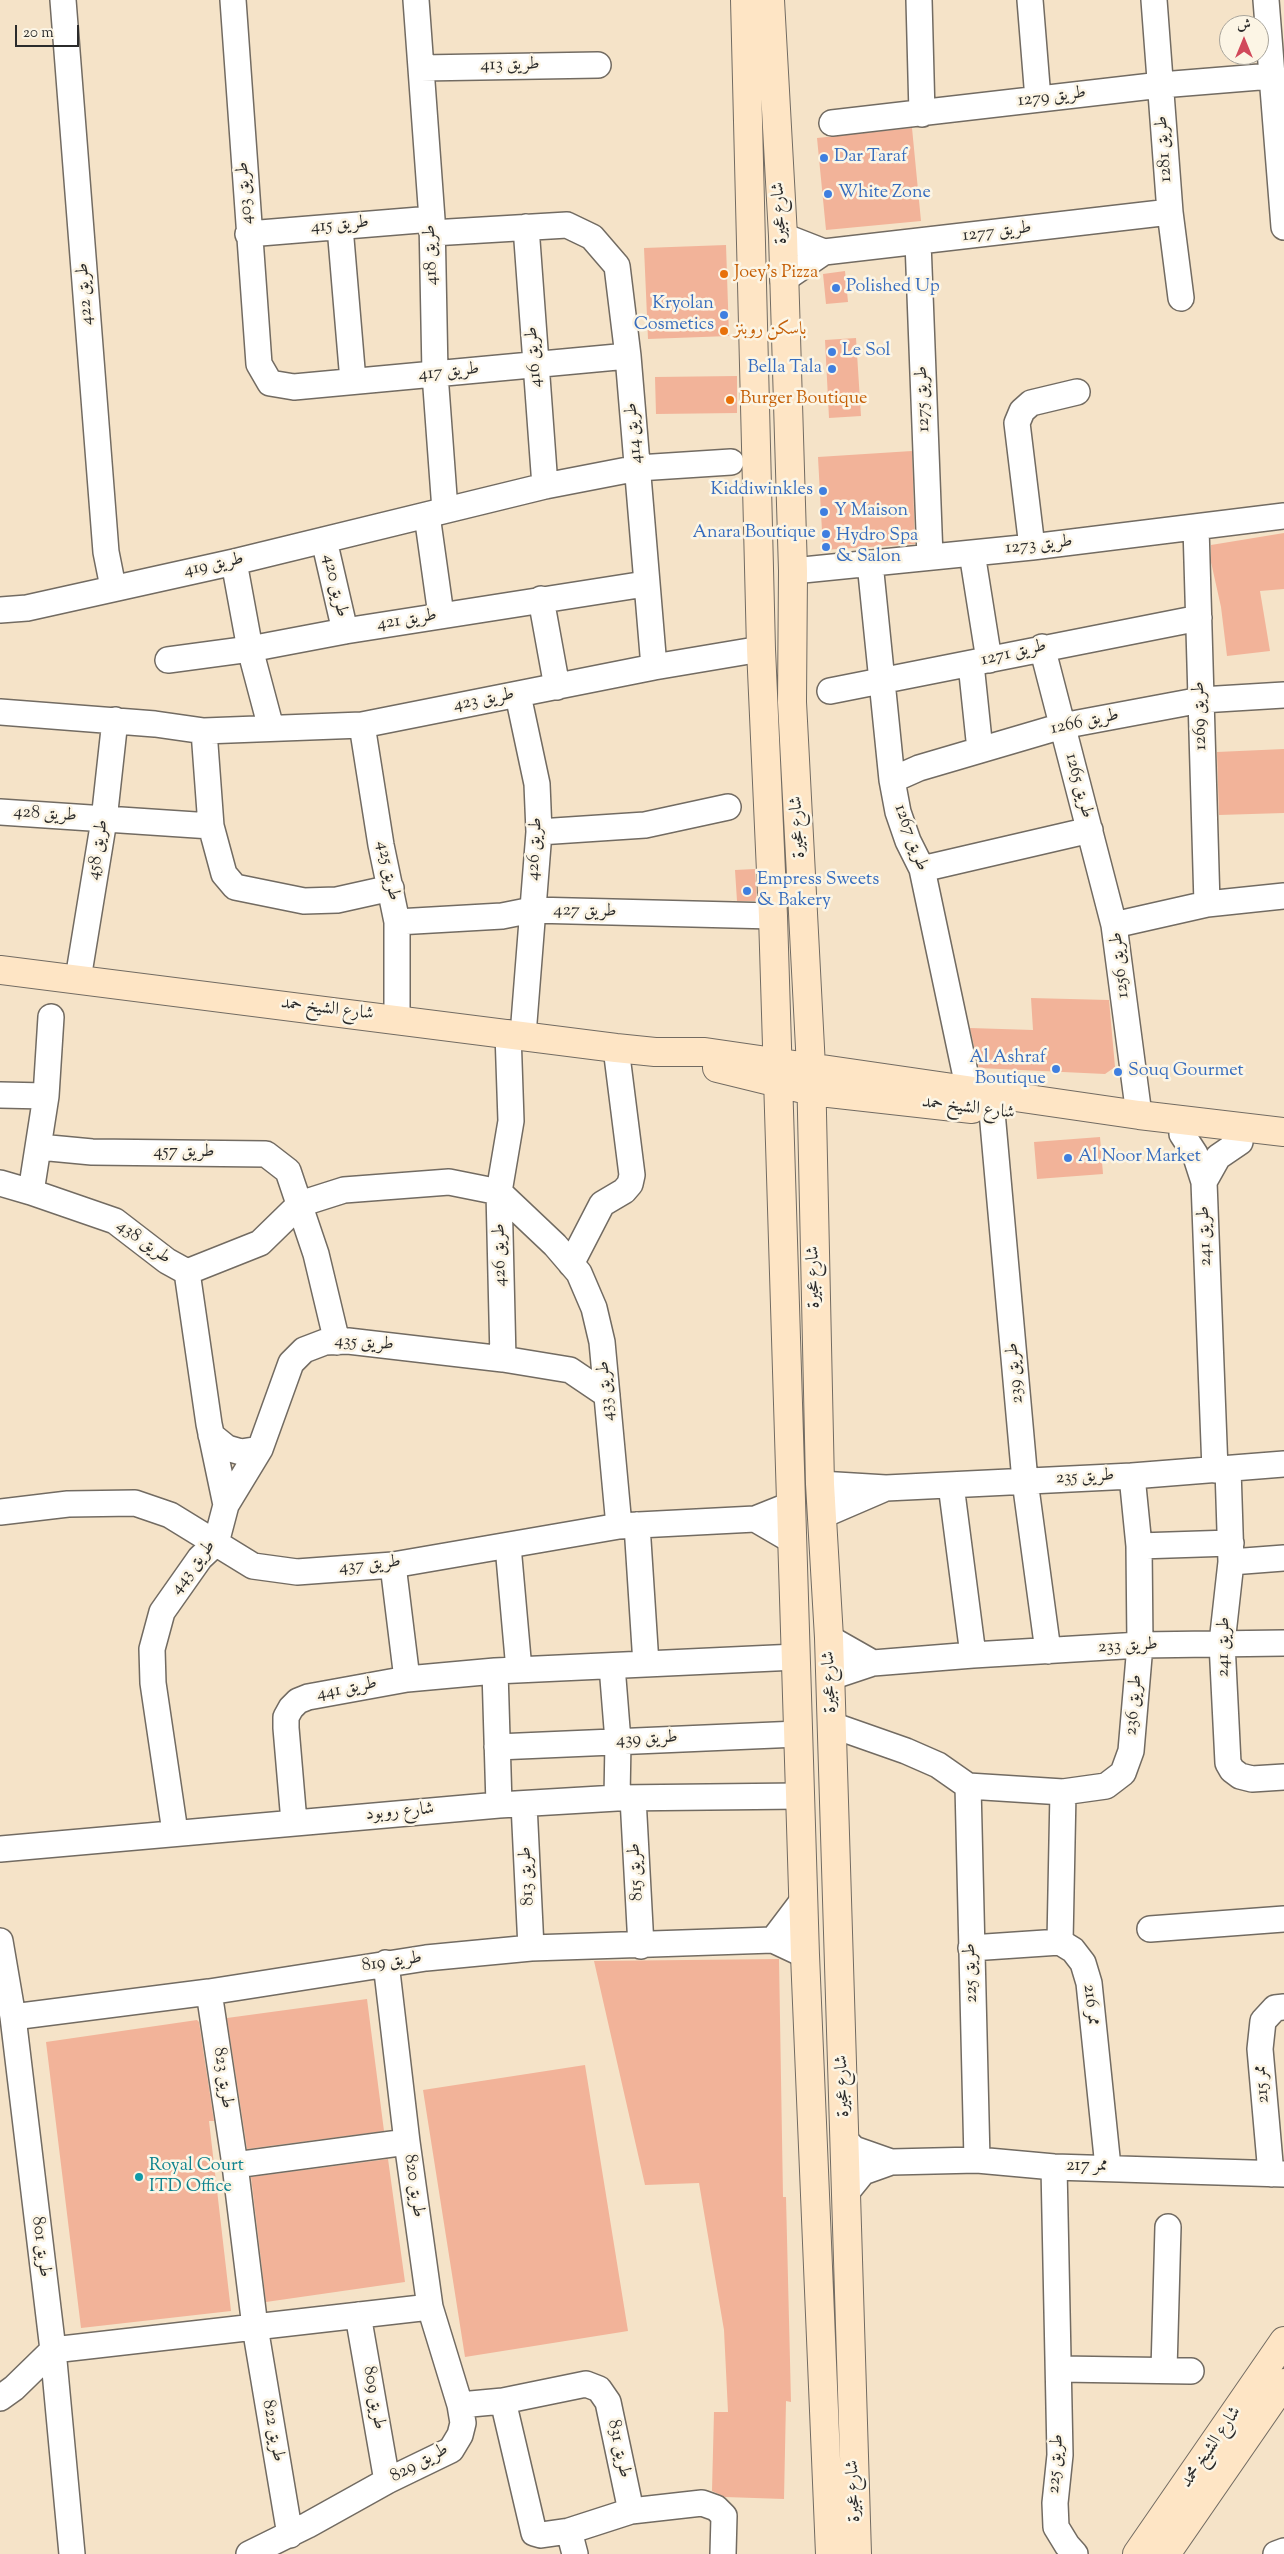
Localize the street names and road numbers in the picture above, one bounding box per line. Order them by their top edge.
street label: طريق 413 [480,55,540,77]
street label: طريق 1279 [1017,83,1087,113]
street label: طريق 1281 [1152,115,1178,183]
street label: طريق 403 [233,161,259,225]
street label: شارع عجيرة [769,181,793,245]
street label: طريق 415 [310,213,370,239]
street label: طريق 1277 [961,218,1033,248]
street label: طريق 418 [420,224,444,286]
street label: طريق 422 [73,262,99,326]
street label: طريق 416 [522,326,548,388]
street label: طريق 417 [418,359,480,387]
street label: طريق 1275 [912,365,936,433]
street label: طريق 414 [622,402,648,464]
street label: طريق 1273 [1004,532,1074,560]
street label: طريق 419 [182,549,246,583]
street label: طريق 420 [316,553,352,619]
street label: طريق 421 [375,606,439,636]
street label: طريق 1271 [979,636,1049,672]
street label: طريق 1269 [1189,681,1213,751]
street label: طريق 423 [452,685,516,717]
street label: طريق 1266 [1049,705,1121,741]
street label: طريق 1265 [1059,751,1097,821]
street label: شارع عجيرة [787,795,811,859]
street label: طريق 428 [13,802,77,828]
street label: طريق 1267 [888,802,932,874]
street label: طريق 426 [524,817,548,881]
street label: طريق 458 [84,818,114,882]
street label: طريق 425 [370,839,404,903]
street label: طريق 427 [553,901,617,923]
street label: طريق 1256 [1107,931,1135,999]
street label: شارع الشيخ حمد [279,994,375,1026]
street label: شارع الشيخ حمد [920,1093,1016,1125]
street label: طريق 457 [153,1142,215,1164]
street label: طريق 241 [1194,1205,1218,1267]
street label: طريق 438 [112,1216,174,1270]
street label: طريق 426 [490,1223,512,1287]
street label: شارع عجيرة [804,1246,826,1308]
street label: طريق 435 [334,1331,394,1357]
street label: طريق 239 [1003,1342,1029,1404]
street label: طريق 433 [594,1360,620,1422]
street label: طريق 235 [1055,1466,1115,1490]
street label: طريق 443 [167,1537,221,1599]
street label: طريق 437 [338,1552,402,1580]
street label: طريق 241 [1214,1617,1236,1677]
street label: طريق 233 [1098,1635,1158,1659]
street label: شارع عجيرة [819,1650,843,1714]
street label: طريق 441 [315,1674,379,1706]
street label: طريق 236 [1122,1674,1148,1736]
street label: طريق 439 [616,1728,678,1752]
street label: شارع روبود [365,1799,435,1827]
street label: طريق 815 [625,1842,649,1902]
street label: طريق 813 [516,1846,540,1906]
street label: طريق 225 [960,1943,984,2003]
street label: طريق 819 [361,1948,423,1978]
street label: ممر 216 [1077,1983,1103,2027]
street label: طريق 823 [207,2046,237,2110]
street label: شارع عجيرة [832,2054,856,2118]
street label: ممر 215 [1251,2064,1275,2104]
street label: طريق 820 [398,2153,428,2219]
street label: ممر 217 [1066,2156,1108,2178]
street label: طريق 801 [26,2215,54,2279]
street label: طريق 809 [357,2365,389,2431]
street label: طريق 822 [256,2398,288,2464]
street label: شارع الشيخ محمد [1177,2403,1247,2493]
street label: طريق 831 [601,2418,635,2480]
street label: طريق 225 [1044,2433,1070,2495]
street label: طريق 829 [387,2440,453,2488]
street label: شارع عجيرة [843,2459,867,2523]

